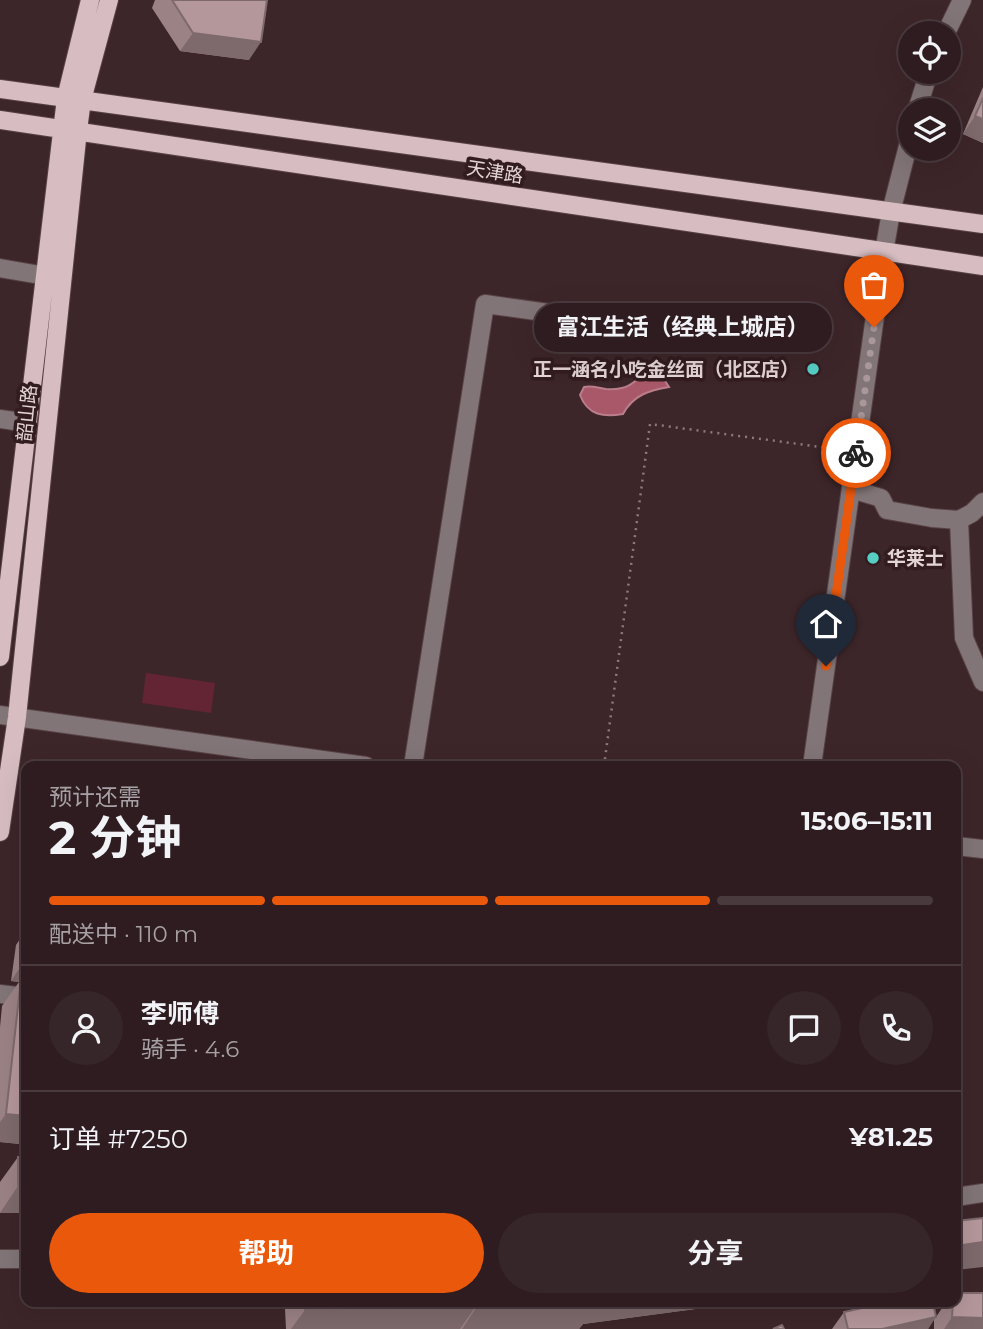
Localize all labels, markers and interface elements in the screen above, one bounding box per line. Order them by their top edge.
map controls [898,21,961,161]
button: locate [898,21,961,84]
button: layers [898,98,961,161]
street label: 天津路 [465,156,525,188]
pin [844,255,904,327]
icon: bag [855,266,893,304]
callout: 富江生活（经典上城店） [534,302,832,352]
text: 富江生活（经典上城店） [557,313,810,341]
place label: 正一涵名小吃金丝面（北区店） [533,358,799,381]
marker: 正一涵名小吃金丝面（北区店） [805,361,821,377]
street label: 韶山路 [13,383,41,443]
courier [821,418,891,488]
icon: bike [837,434,875,472]
place label: 华莱士 [887,547,944,570]
marker: 华莱士 [865,550,881,566]
pin [796,594,856,666]
icon: home [807,605,845,643]
text: 预计还需 [49,783,141,811]
text: 15:06–15:11 [801,805,933,837]
text: 2 分钟 [49,809,181,866]
text: 配送中 · 110 m [49,920,198,948]
button: person [49,991,123,1065]
button: chat [767,991,841,1065]
button: phone [859,991,933,1065]
text: 李师傅 [141,998,219,1030]
text: 骑手 · 4.6 [141,1035,239,1063]
text: ¥81.25 [849,1121,933,1153]
text: 订单 #7250 [49,1123,188,1155]
button: 帮助 [49,1213,484,1293]
button: 分享 [498,1213,933,1293]

